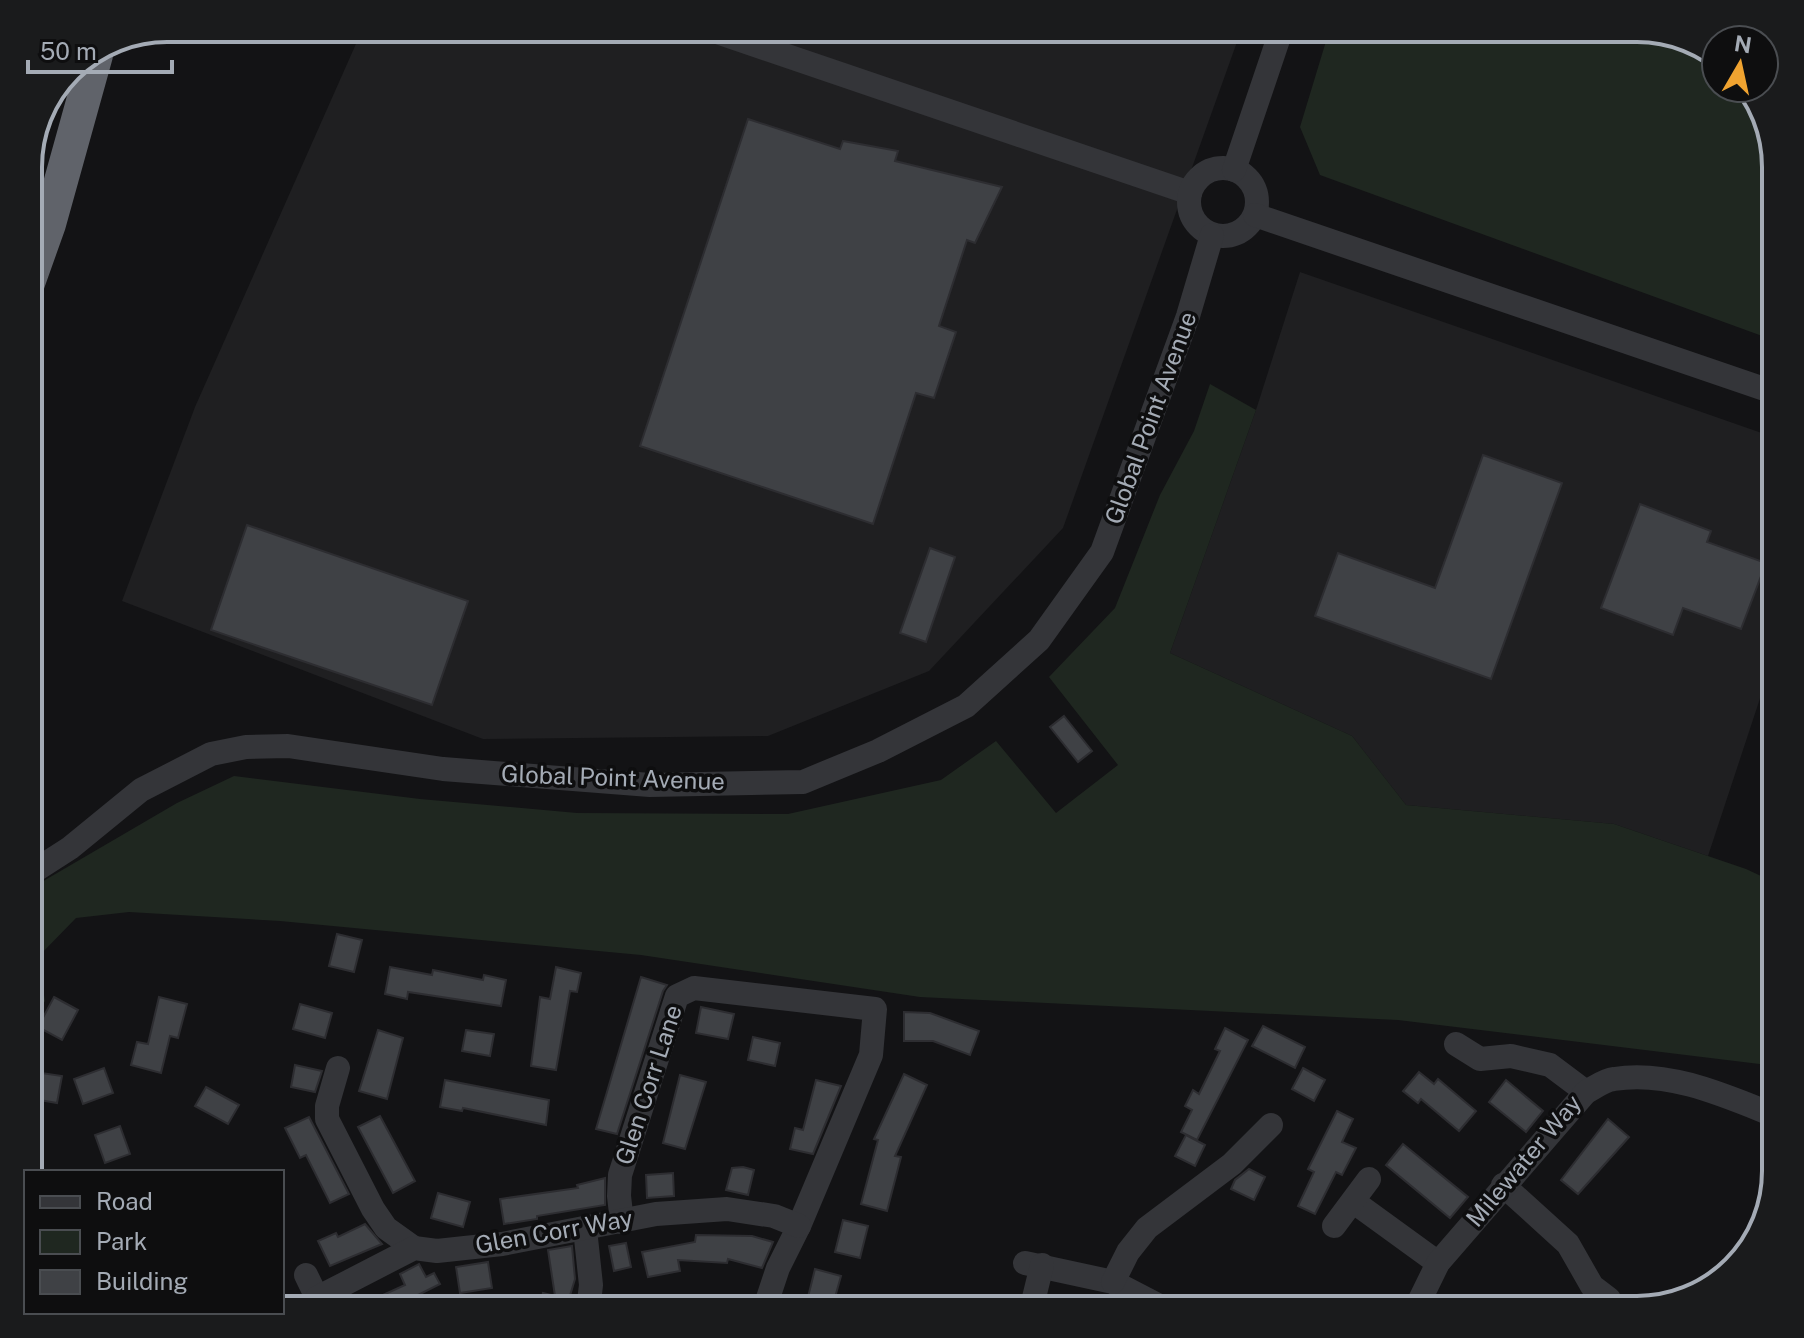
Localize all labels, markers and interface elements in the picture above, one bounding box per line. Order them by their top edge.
scale bar [28,24,172,74]
north arrow [1700,24,1780,104]
text: N [1733,30,1754,58]
text: 50 m [40,37,97,65]
street label: Global Point Avenue [1099,308,1202,528]
street label: Global Point Avenue [501,759,725,795]
street label: Glen Corr Lane [609,1001,687,1168]
street label: Milewater Way [1460,1089,1587,1232]
legend [24,1170,284,1314]
text: Road [96,1187,153,1215]
street label: Glen Corr Way [473,1203,635,1259]
text: Park [96,1227,147,1255]
text: Building [96,1267,188,1295]

